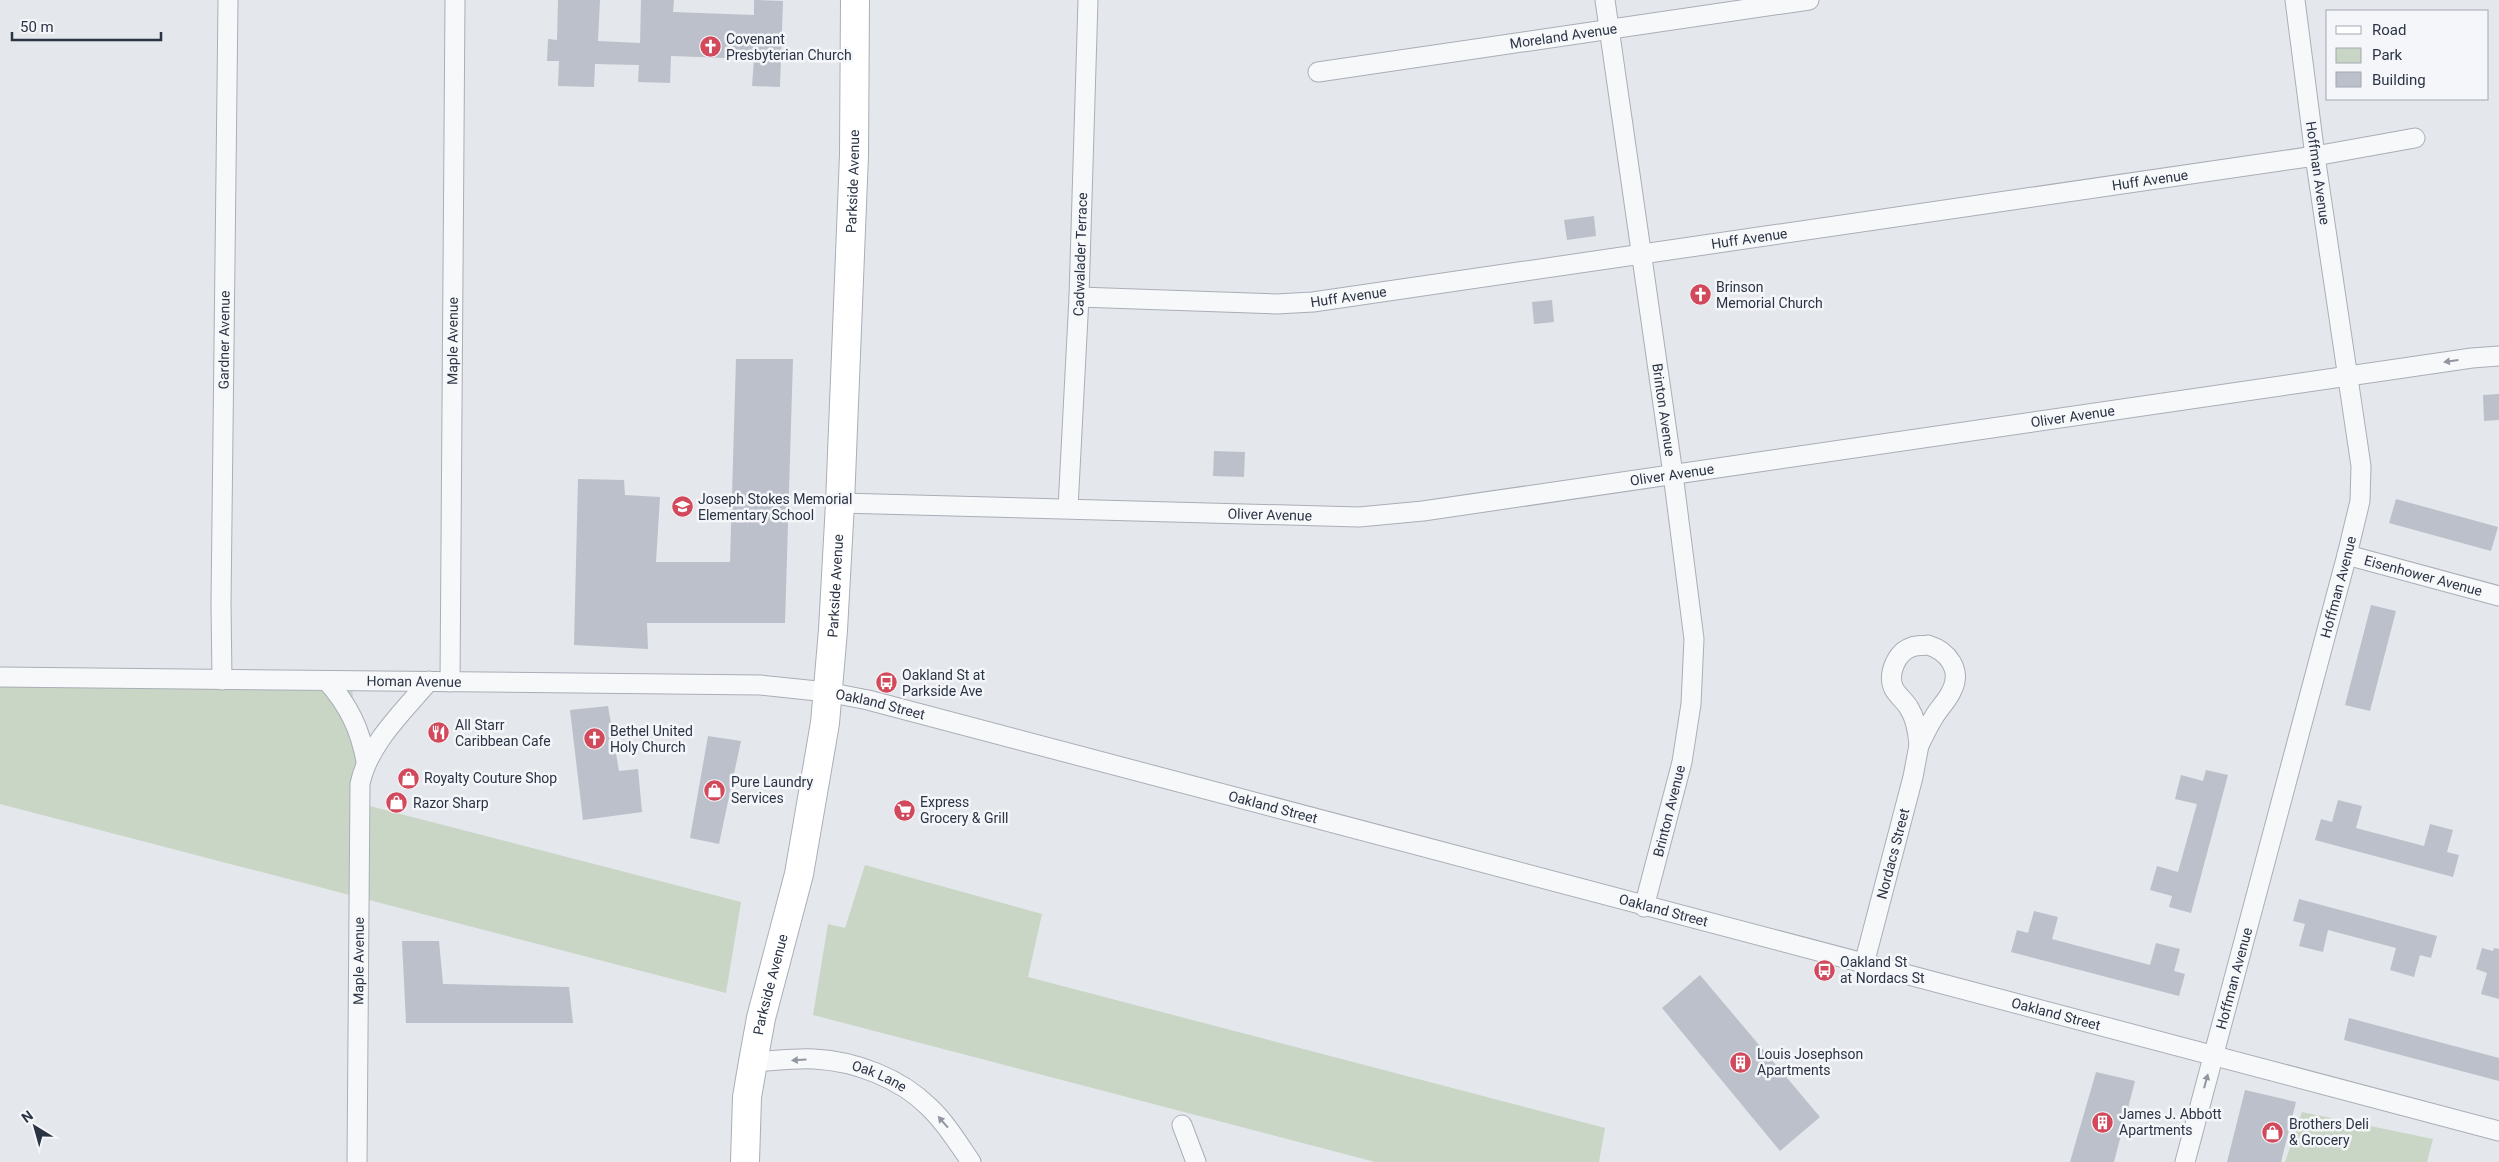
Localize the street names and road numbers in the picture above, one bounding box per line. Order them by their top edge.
street label: Moreland Avenue [1509,20,1618,52]
street label: Hoffman Avenue [2303,120,2333,226]
street label: Parkside Avenue [843,129,862,233]
street label: Huff Avenue [2111,167,2189,193]
street label: Cadwalader Terrace [1070,192,1090,317]
street label: Huff Avenue [1710,225,1788,252]
street label: Huff Avenue [1309,283,1388,310]
street label: Gardner Avenue [215,290,233,390]
street label: Maple Avenue [444,297,461,385]
street label: Brinton Avenue [1649,362,1678,458]
street label: Oliver Avenue [2030,402,2116,430]
street label: Oliver Avenue [1629,461,1715,489]
street label: Oliver Avenue [1227,505,1312,524]
street label: Parkside Avenue [824,534,846,638]
street label: Hoffman Avenue [2317,535,2359,640]
street label: Eisenhower Avenue [2363,552,2484,599]
street label: Homan Avenue [366,673,462,690]
street label: Oakland Street [834,686,927,723]
street label: Brinton Avenue [1650,763,1688,859]
street label: Oakland Street [1227,788,1320,827]
street label: Nordacs Street [1873,806,1913,901]
street label: Oakland Street [1617,891,1710,930]
street label: Maple Avenue [350,917,367,1005]
street label: Hoffman Avenue [2213,926,2255,1031]
street label: Parkside Avenue [750,932,791,1036]
street label: Oakland Street [2010,995,2103,1033]
street label: Oak Lane [850,1057,910,1095]

